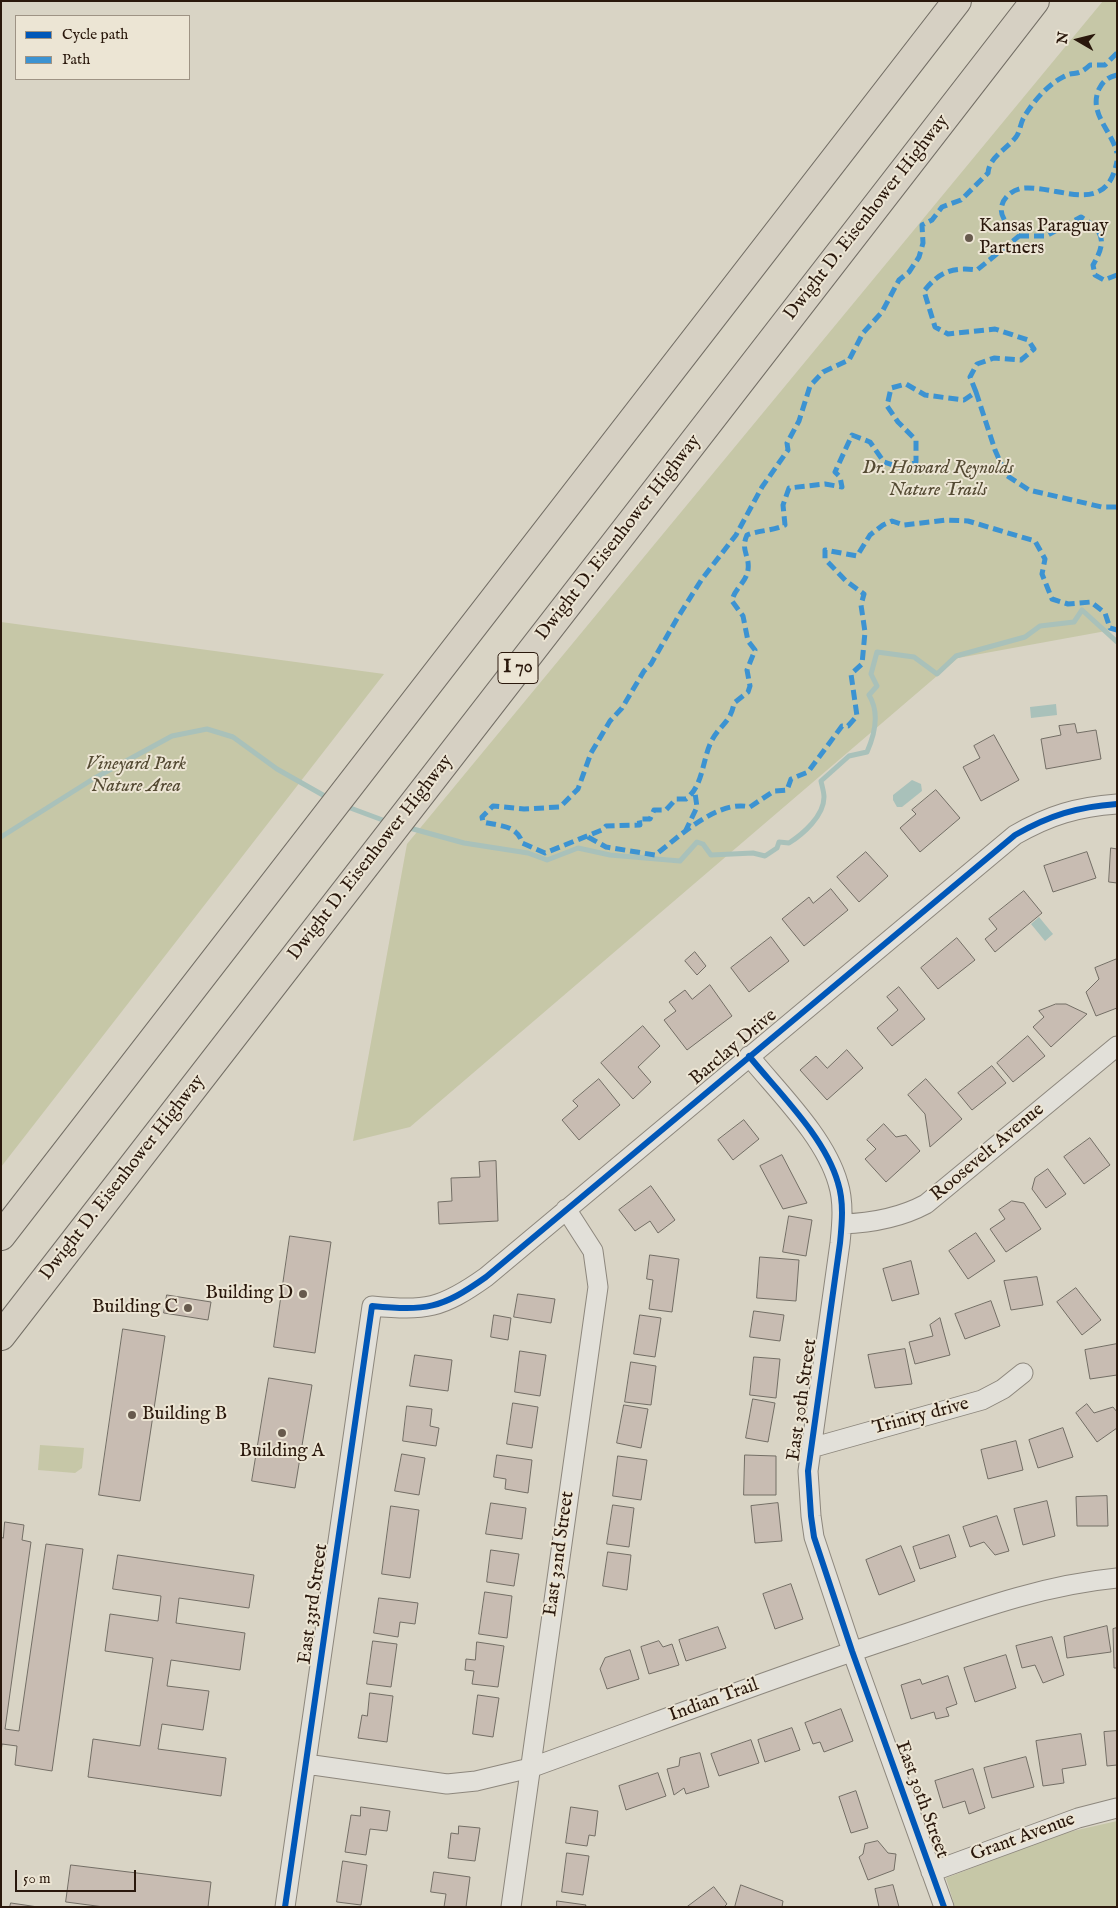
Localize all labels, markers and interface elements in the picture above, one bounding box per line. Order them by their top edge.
legend [15,15,190,80]
north arrow [1053,15,1103,65]
text: Cycle path [62,25,128,44]
text: N [1053,31,1073,45]
text: Path [62,50,90,69]
street label: Dwight D. Eisenhower Highway [780,111,954,325]
place label: Kansas Paraguay Partners [979,216,1109,260]
marker: Kansas Paraguay Partners [963,232,975,244]
street label: Dwight D. Eisenhower Highway [532,431,706,645]
park label: Dr. Howard Reynolds Nature Trails [862,458,1014,502]
road number: I 70 [498,652,538,684]
street label: Dwight D. Eisenhower Highway [284,751,458,965]
park label: Vineyard Park Nature Area [86,754,186,798]
street label: Barclay Drive [686,1005,782,1091]
street label: Dwight D. Eisenhower Highway [36,1071,210,1285]
street label: Roosevelt Avenue [927,1099,1049,1207]
place label: Building D [205,1283,293,1305]
marker: Building D [297,1288,309,1300]
place label: Building C [92,1297,178,1319]
marker: Building C [182,1302,194,1314]
street label: East 30th Street [783,1337,823,1463]
street label: Trinity drive [870,1393,972,1441]
place label: Building B [142,1404,227,1426]
marker: Building B [126,1409,138,1421]
marker: Building A [276,1427,288,1439]
place label: Building A [239,1441,325,1463]
street label: East 32nd Street [540,1490,580,1618]
street label: East 33rd Street [294,1542,334,1666]
street label: Indian Trail [666,1674,762,1728]
street label: East 30th Street [889,1738,953,1862]
street label: Grant Avenue [968,1809,1078,1867]
scale bar [18,1860,139,1892]
text: 50 m [23,1869,51,1888]

